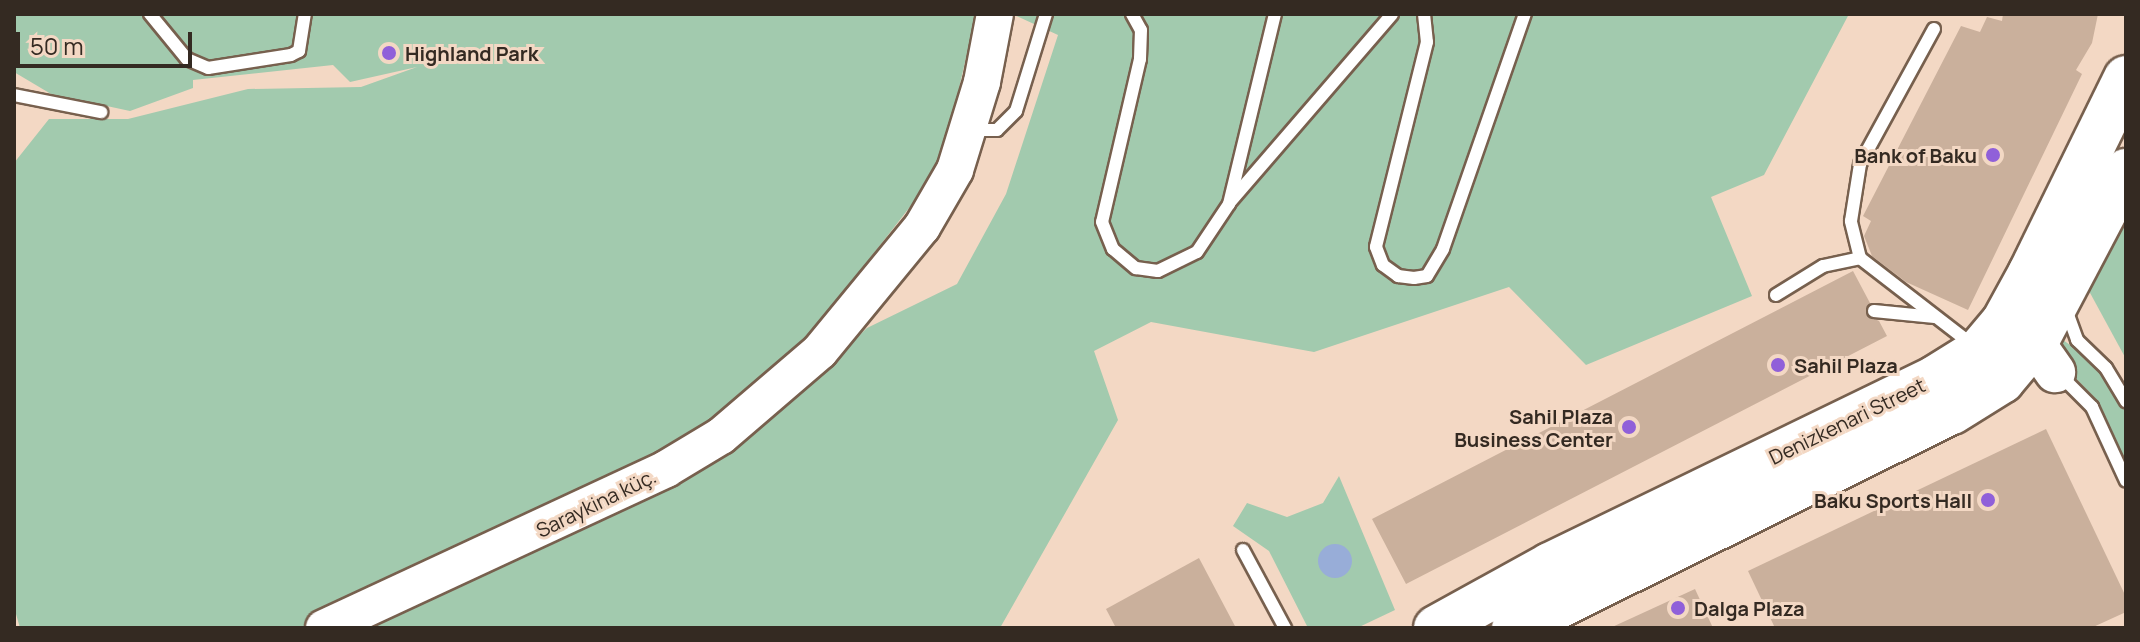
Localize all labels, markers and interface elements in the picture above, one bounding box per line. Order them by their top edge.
scale bar [20,16,196,66]
text: 50 m [30,29,84,62]
place label: Highland Park [405,41,538,65]
marker: Highland Park [380,44,398,62]
place label: Bank of Baku [1854,143,1977,167]
marker: Bank of Baku [1984,146,2002,164]
place label: Sahil Plaza [1794,353,1898,377]
marker: Sahil Plaza [1769,356,1787,374]
street label: Denizkenari Street [1765,373,1929,469]
place label: Sahil Plaza Business Center [1454,404,1613,451]
marker: Sahil Plaza Business Center [1620,418,1638,436]
street label: Saraykina küç. [532,464,660,542]
place label: Baku Sports Hall [1814,488,1972,512]
marker: Baku Sports Hall [1979,491,1997,509]
place label: Dalga Plaza [1694,596,1804,620]
marker: Dalga Plaza [1669,599,1687,617]

